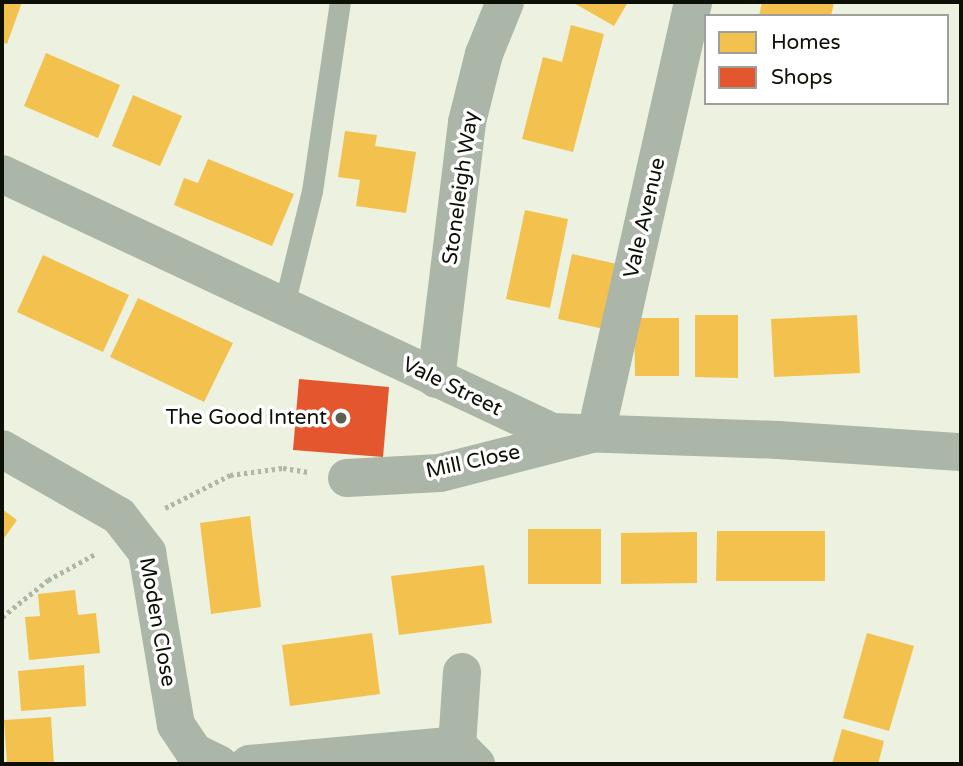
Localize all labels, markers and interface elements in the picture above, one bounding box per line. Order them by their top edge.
legend [704,14,949,105]
text: Homes [771,30,841,55]
text: Shops [771,65,833,90]
street label: Stoneleigh Way [438,110,484,266]
street label: Vale Avenue [619,155,671,281]
street label: Vale Street [398,352,506,422]
place label: The Good Intent [165,405,327,431]
marker: The Good Intent [333,410,349,426]
street label: Mill Close [424,440,522,484]
street label: Moden Close [133,555,181,689]

